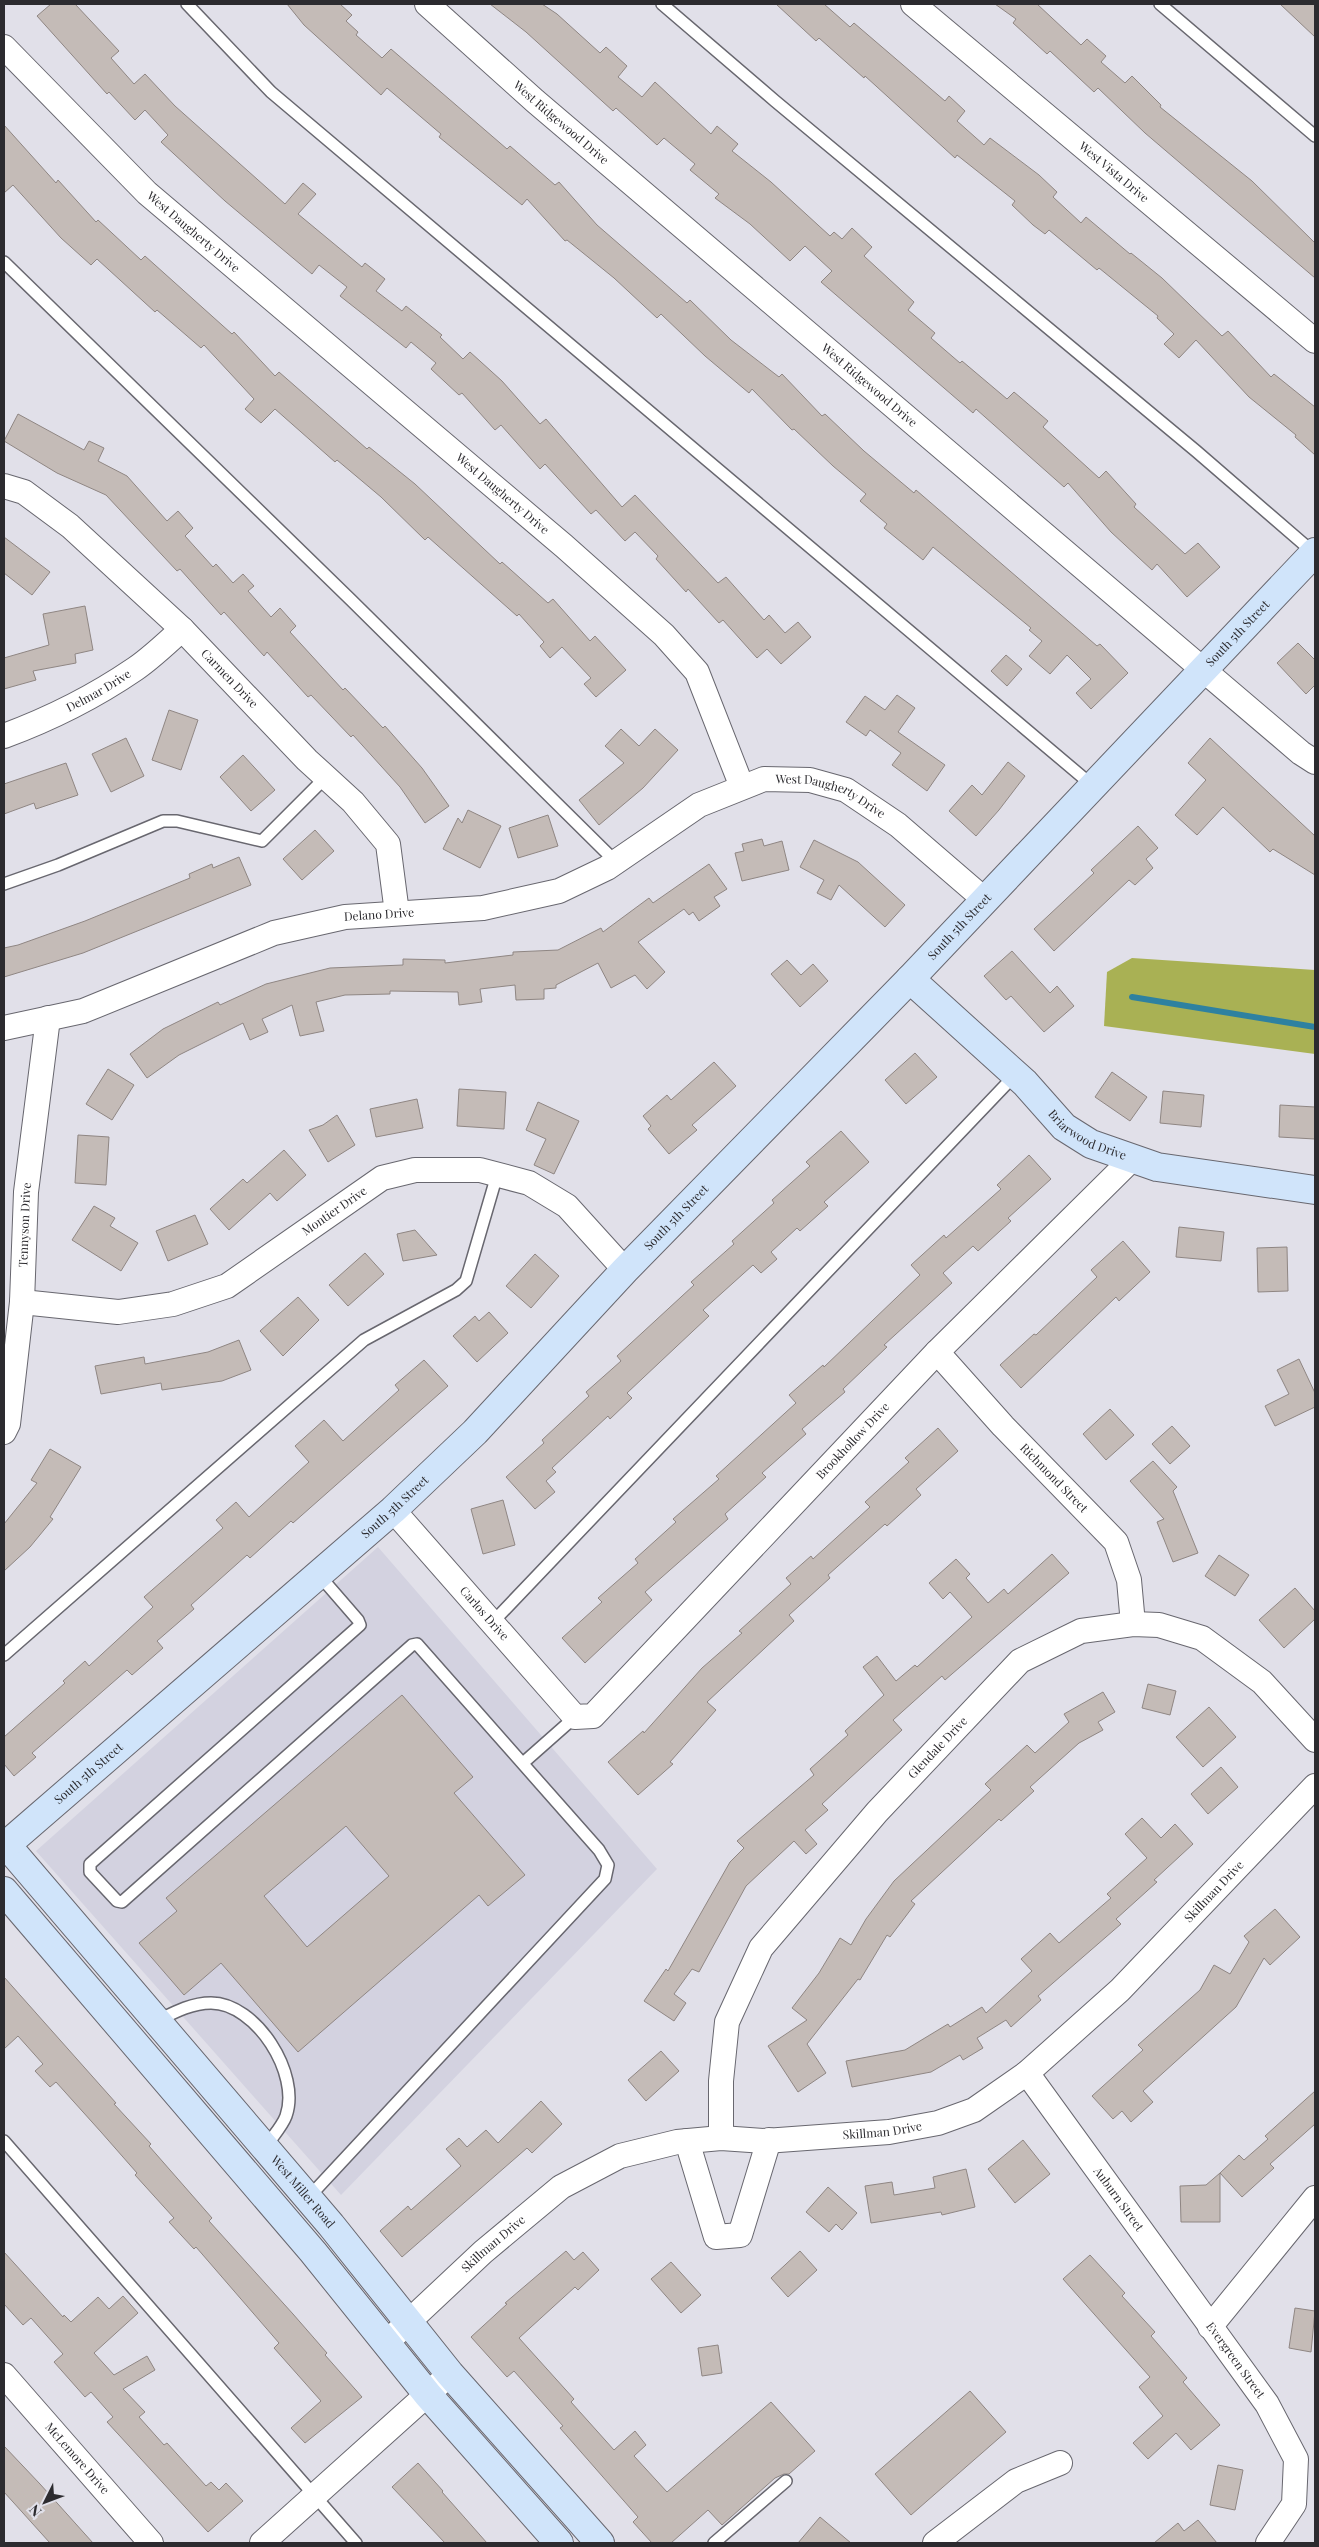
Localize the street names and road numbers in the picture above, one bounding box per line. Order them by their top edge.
street label: West Ridgewood Drive [510,76,613,167]
street label: West Vista Drive [1075,137,1153,206]
street label: West Daugherty Drive [143,187,244,275]
street label: West Ridgewood Drive [818,339,921,430]
street label: West Daugherty Drive [452,448,553,537]
street label: South 5th Street [1202,596,1273,670]
street label: Carmen Drive [198,645,262,711]
street label: Delmar Drive [63,665,134,715]
street label: West Daugherty Drive [774,770,889,821]
street label: South 5th Street [923,889,995,963]
street label: Delano Drive [343,904,415,924]
street label: Briarwood Drive [1045,1106,1129,1163]
street label: South 5th Street [640,1180,712,1253]
street label: Tennyson Drive [14,1181,34,1267]
street label: Montier Drive [298,1182,369,1238]
street label: Brookhollow Drive [812,1399,892,1482]
street label: Richmond Street [1017,1439,1092,1516]
street label: South 5th Street [357,1471,432,1541]
street label: Carlos Drive [457,1583,513,1643]
street label: Glendale Drive [904,1713,970,1781]
street label: South 5th Street [50,1738,126,1807]
street label: Skillman Drive [1180,1857,1247,1925]
street label: Skillman Drive [842,2117,923,2142]
street label: West Miller Road [267,2151,339,2231]
street label: Auburn Street [1090,2163,1149,2235]
street label: Skillman Drive [457,2211,528,2275]
street label: Evergreen Street [1203,2318,1270,2402]
street label: McLemore Drive [42,2419,114,2497]

